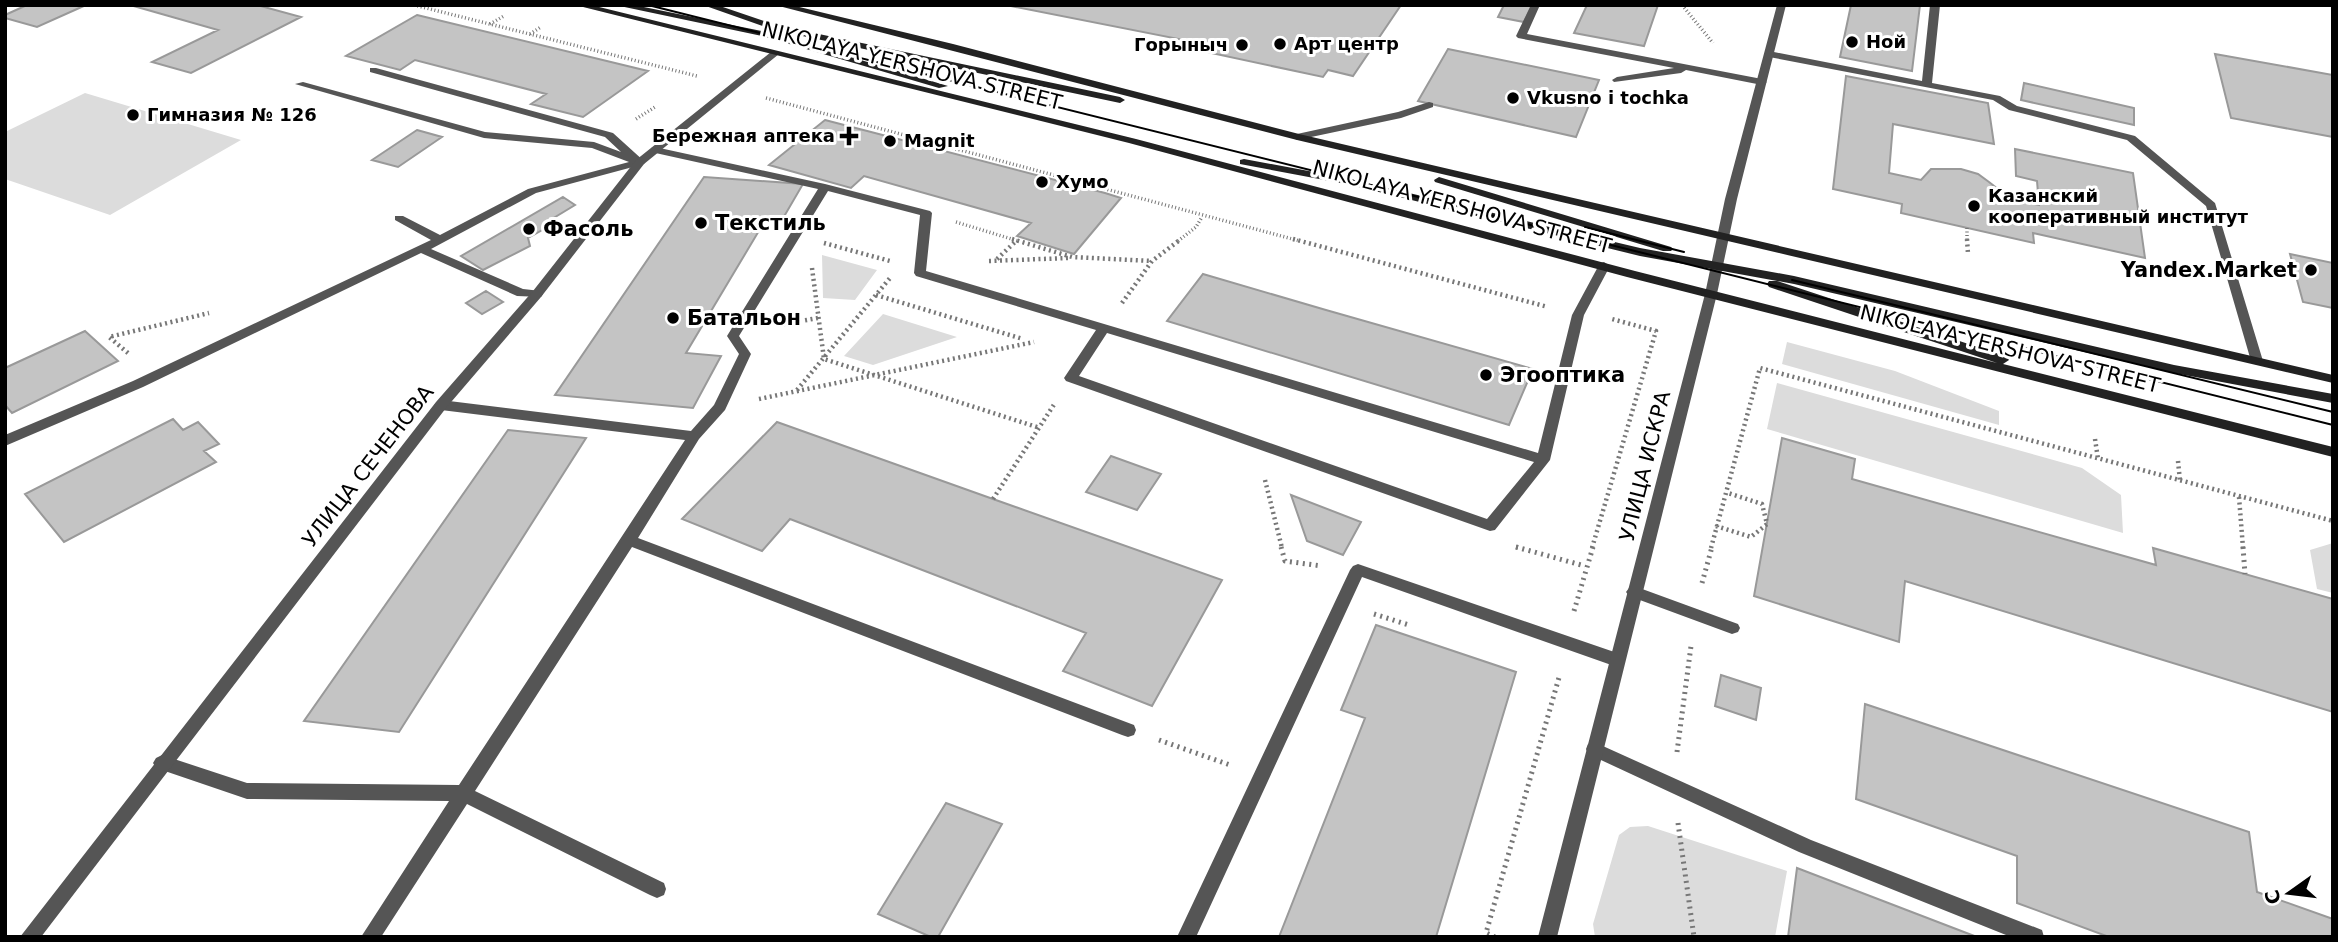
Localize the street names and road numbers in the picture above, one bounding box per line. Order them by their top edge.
street label: NIKOLAYA YERSHOVA STREET [759,17,1065,115]
street label: NIKOLAYA YERSHOVA STREET [1310,156,1614,259]
street label: NIKOLAYA YERSHOVA STREET [1857,300,2163,398]
street label: УЛИЦА СЕЧЕНОВА [297,380,439,552]
street label: УЛИЦА ИСКРА [1615,388,1675,544]

